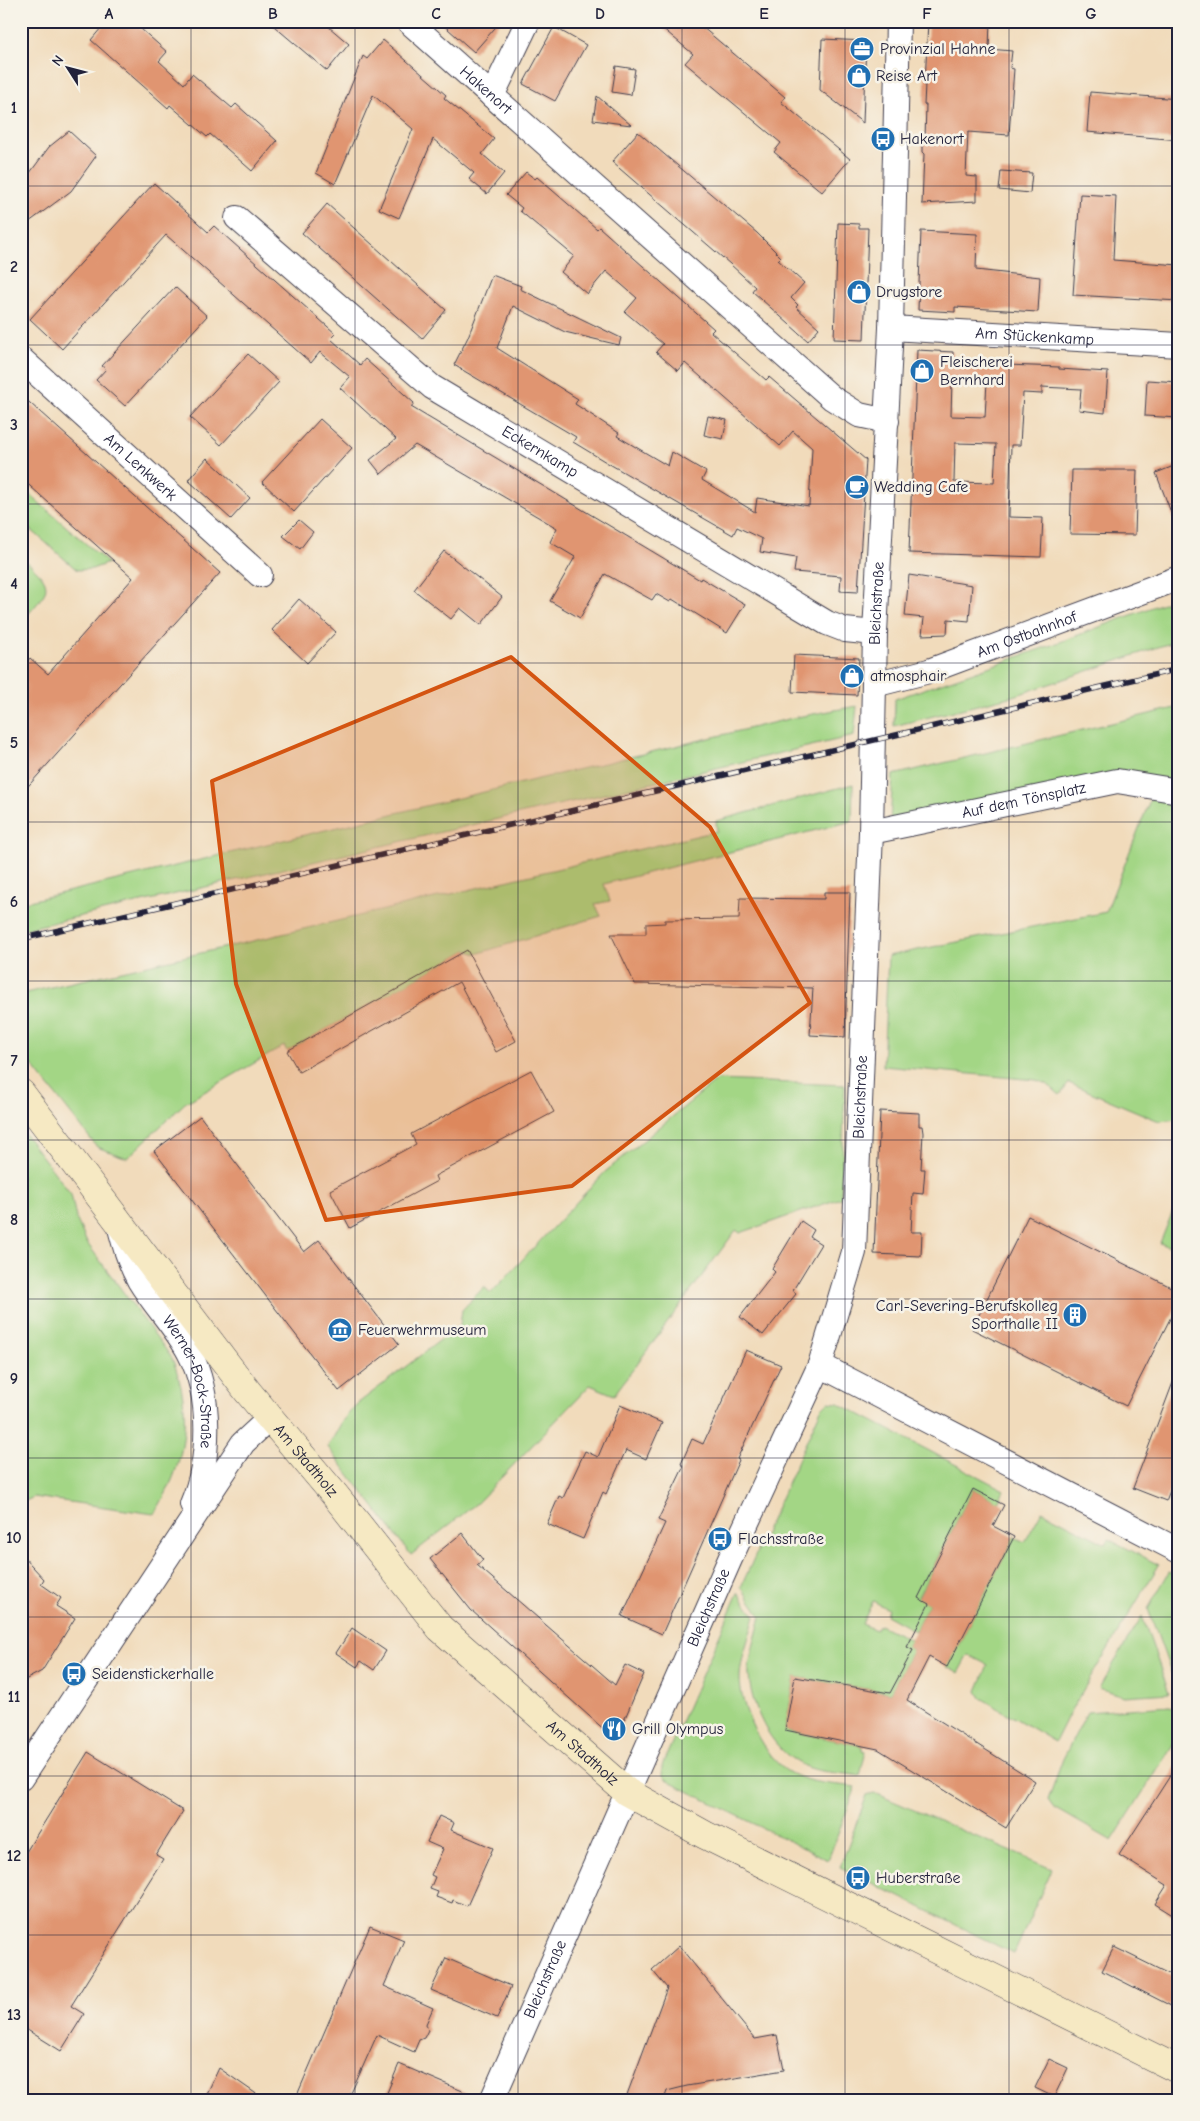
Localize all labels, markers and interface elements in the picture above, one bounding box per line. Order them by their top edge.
text: A [105,5,114,23]
text: B [268,5,278,23]
text: C [431,5,441,23]
text: D [595,5,605,23]
text: E [759,5,769,23]
text: F [922,5,932,23]
text: G [1085,5,1097,23]
office icon: Provinzial Hahne [849,36,875,62]
place label: Provinzial Hahne [880,40,995,58]
north arrow [42,42,92,92]
text: N [48,52,67,69]
street label: Hakenort [456,62,516,118]
shop icon: Reise Art [846,63,872,89]
place label: Reise Art [876,67,938,85]
text: 1 [11,99,17,117]
bus stop icon: Hakenort [870,126,896,152]
place label: Hakenort [900,130,964,148]
text: 2 [10,258,18,276]
shop icon: Drugstore [846,279,872,305]
place label: Drugstore [876,283,942,301]
street label: Am Stückenkamp [975,324,1095,349]
place label: Fleischerei Bernhard [940,353,1013,389]
shop icon: Fleischerei Bernhard [909,358,935,384]
text: 3 [10,416,18,434]
street label: Eckernkamp [499,422,581,481]
street label: Am Lenkwerk [100,430,181,505]
cafe icon: Wedding Cafe [844,474,870,500]
place label: Wedding Cafe [874,478,968,496]
street label: Bleichstraße [866,561,888,645]
text: 4 [10,575,18,593]
street label: Am Ostbahnhof [974,607,1081,661]
shop icon: atmosphair [839,663,865,689]
place label: atmosphair [870,667,947,685]
text: 5 [10,734,18,752]
street label: Auf dem Tönsplatz [960,779,1087,822]
text: 6 [10,893,18,911]
text: 7 [10,1052,18,1070]
street label: Bleichstraße [850,1055,871,1139]
text: 8 [10,1211,18,1229]
place label: Carl-Severing-Berufskolleg Sporthalle II [876,1297,1058,1333]
building icon: Carl-Severing-Berufskolleg Sporthalle II [1062,1302,1088,1328]
street label: Werner-Bock-Straße [159,1312,215,1449]
museum icon: Feuerwehrmuseum [327,1317,353,1343]
place label: Feuerwehrmuseum [358,1321,487,1339]
text: 9 [10,1370,18,1388]
street label: Am Stadtholz [270,1420,342,1501]
bus stop icon: Flachsstraße [707,1526,733,1552]
text: 10 [6,1529,22,1547]
place label: Flachsstraße [738,1530,824,1548]
street label: Bleichstraße [684,1566,734,1649]
bus stop icon: Seidenstickerhalle [61,1661,87,1687]
place label: Seidenstickerhalle [92,1665,214,1683]
text: 11 [8,1688,20,1706]
street label: Am Stadtholz [543,1716,622,1789]
restaurant icon: Grill Olympus [601,1716,627,1742]
place label: Grill Olympus [632,1720,724,1738]
text: 12 [7,1847,21,1865]
bus stop icon: Huberstraße [845,1865,871,1891]
place label: Huberstraße [876,1869,961,1887]
street label: Bleichstraße [520,1937,570,2021]
text: 13 [7,2006,21,2024]

